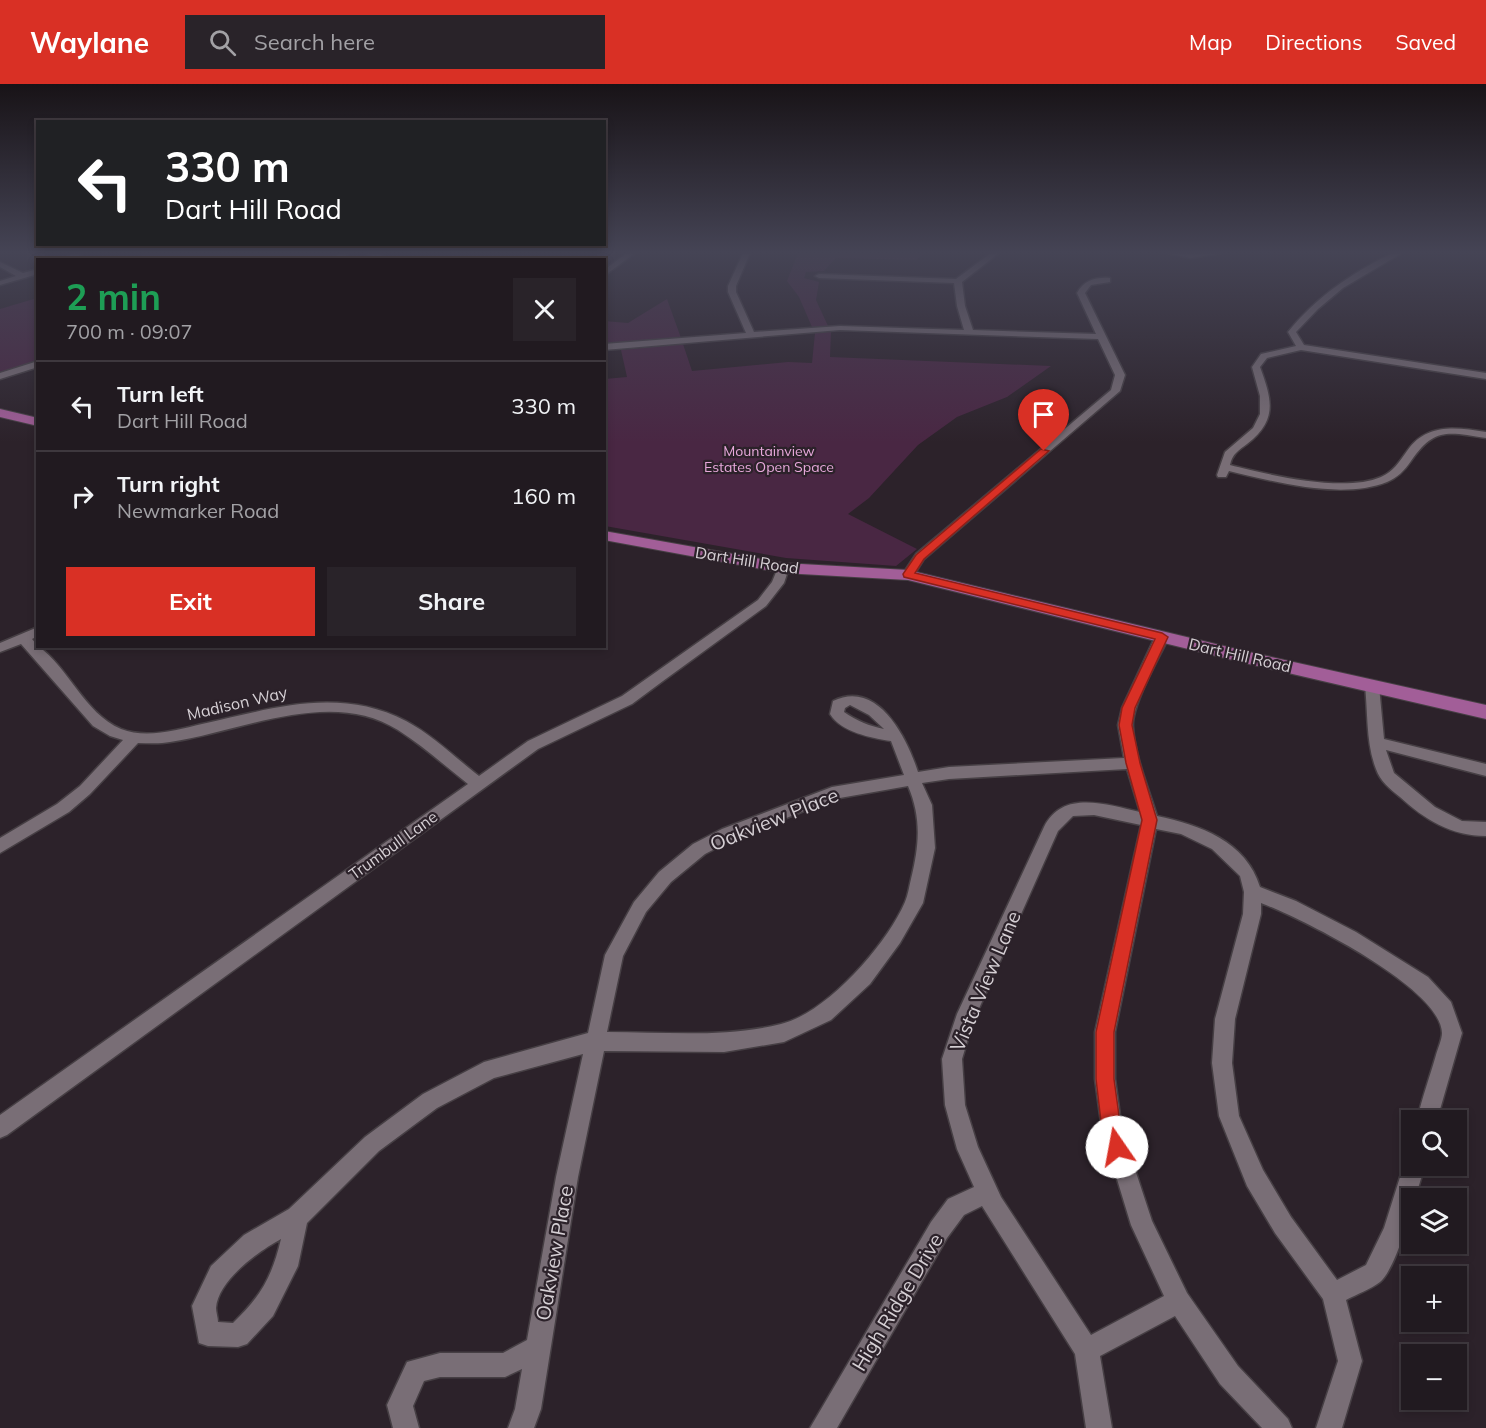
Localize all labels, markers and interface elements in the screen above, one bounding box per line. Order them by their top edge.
search box [185,15,605,69]
text: Waylane [30,25,149,60]
icon: search [206,26,239,59]
text: Search here [254,28,375,56]
text: Map [1189,29,1232,55]
text: Directions [1265,29,1362,55]
text: Saved [1395,29,1456,55]
text: 330 m [165,140,290,193]
icon: left [66,144,144,222]
text: Dart Hill Road [165,192,342,226]
text: 2 min [66,274,161,319]
button: close [513,278,576,341]
text: 700 m · 09:07 [66,319,192,344]
text: Turn left [117,380,204,408]
pin [1018,389,1069,451]
icon: left [66,390,99,423]
text: 330 m [511,392,576,420]
icon: arrive [1027,398,1060,431]
text: Dart Hill Road [117,408,248,433]
park label: Mountainview Estates Open Space [704,442,834,476]
text: Turn right [117,470,220,498]
icon: right [66,480,99,513]
text: 160 m [511,482,576,510]
text: Newmarker Road [117,498,279,523]
street label: Dart Hill Road [694,542,800,578]
button: Exit [66,567,315,636]
button: Share [327,567,576,636]
street label: Dart Hill Road [1187,633,1293,677]
street label: Madison Way [185,682,290,724]
street label: Oakview Place [706,782,842,856]
street label: Trumbull Lane [345,806,441,884]
street label: Vista View Lane [944,907,1026,1055]
map controls [1401,1110,1467,1410]
button: search [1401,1110,1467,1176]
position arrow [1085,1115,1149,1179]
street label: Oakview Place [530,1184,578,1322]
button: layers [1401,1188,1467,1254]
street label: High Ridge Drive [846,1229,948,1375]
button: + [1401,1266,1467,1332]
button: − [1401,1344,1467,1410]

